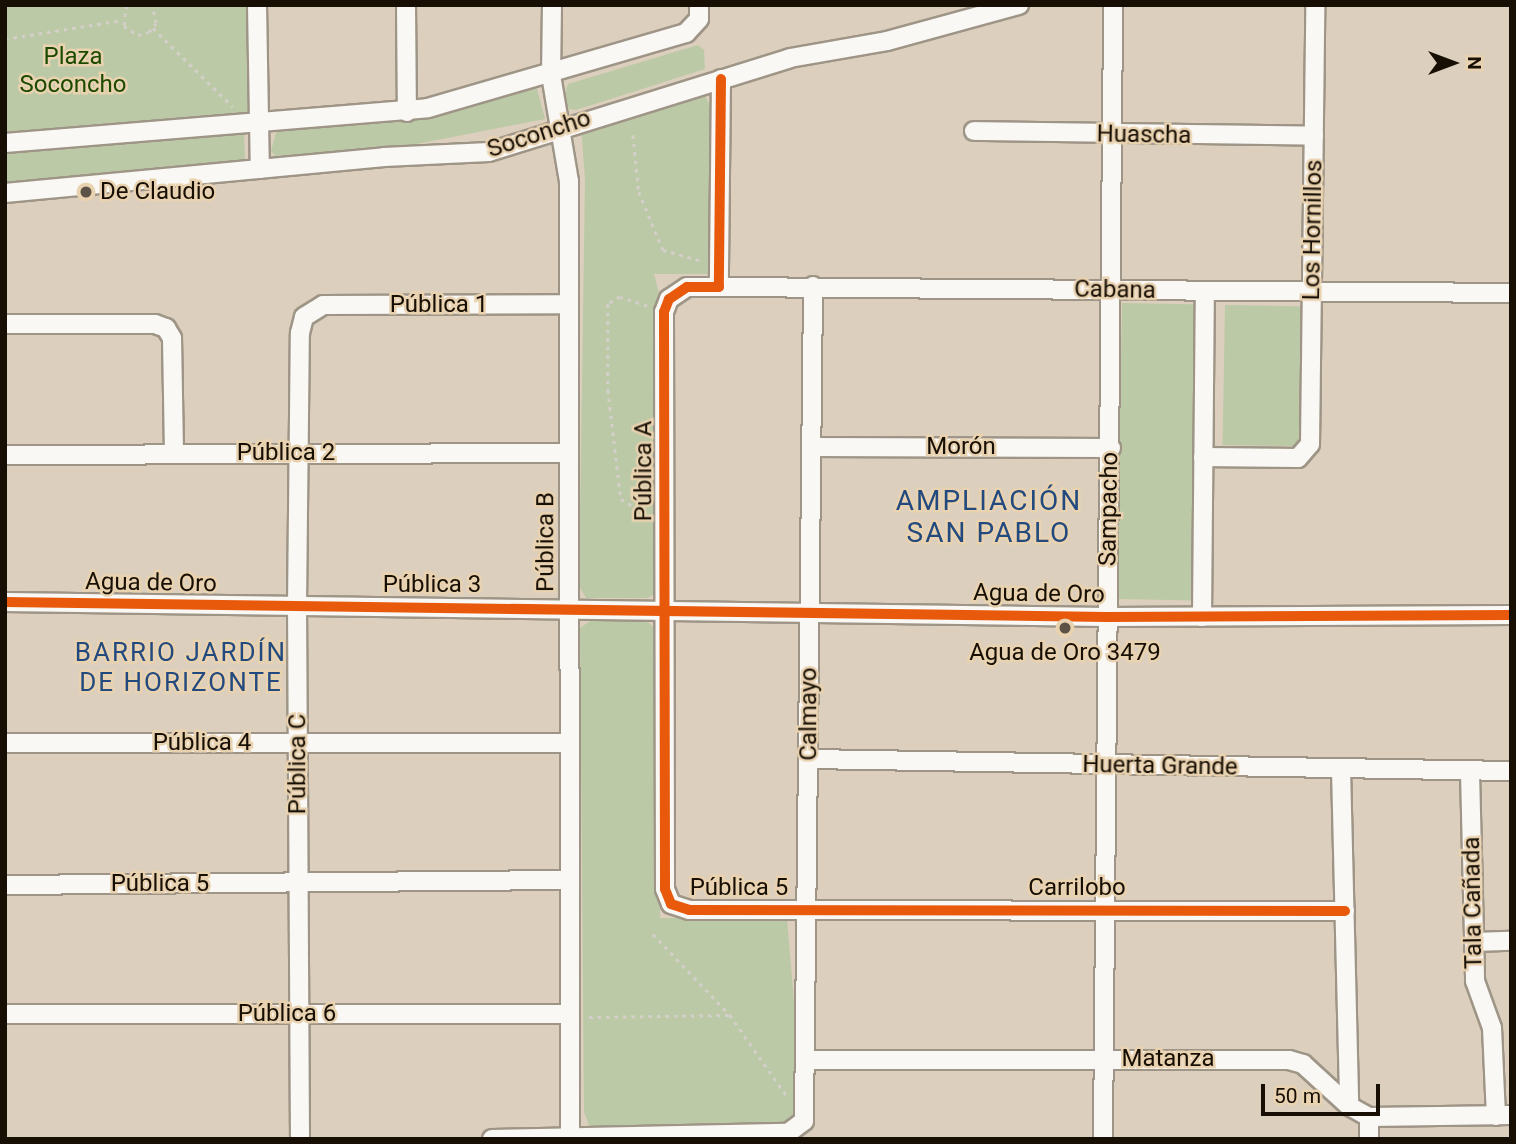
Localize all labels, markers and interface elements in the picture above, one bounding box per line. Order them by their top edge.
north arrow [1418,28,1488,98]
park label: Plaza Soconcho [20,43,126,99]
text: N [1463,56,1486,70]
street label: Soconcho [484,104,594,164]
street label: Huascha [1096,120,1192,150]
street label: Los Hornillos [1297,159,1329,301]
place label: De Claudio [100,178,215,206]
marker: De Claudio [78,184,94,200]
street label: Cabana [1074,275,1156,305]
street label: Pública 1 [390,291,488,319]
street label: Pública A [630,421,658,521]
street label: Morón [926,433,996,461]
street label: Pública 2 [237,439,335,467]
street label: Sampacho [1094,452,1124,566]
district label: AMPLIACIÓN SAN PABLO [897,484,1081,550]
street label: Pública B [532,492,560,592]
street label: Agua de Oro [85,567,217,599]
street label: Pública 3 [383,571,481,599]
street label: Agua de Oro [973,578,1105,610]
marker: Agua de Oro 3479 [1057,620,1073,636]
district label: BARRIO JARDÍN DE HORIZONTE [76,637,286,698]
place label: Agua de Oro 3479 [969,639,1161,667]
street label: Calmayo [795,667,823,761]
street label: Pública C [284,714,312,814]
street label: Pública 4 [153,729,251,757]
street label: Huerta Grande [1082,750,1238,782]
street label: Tala Cañada [1457,837,1489,969]
street label: Pública 5 [111,870,209,898]
street label: Pública 5 [690,874,788,902]
street label: Carrilobo [1028,874,1126,902]
street label: Pública 6 [238,1000,336,1028]
street label: Matanza [1121,1045,1215,1073]
scale bar [1264,1070,1383,1114]
text: 50 m [1274,1084,1321,1108]

